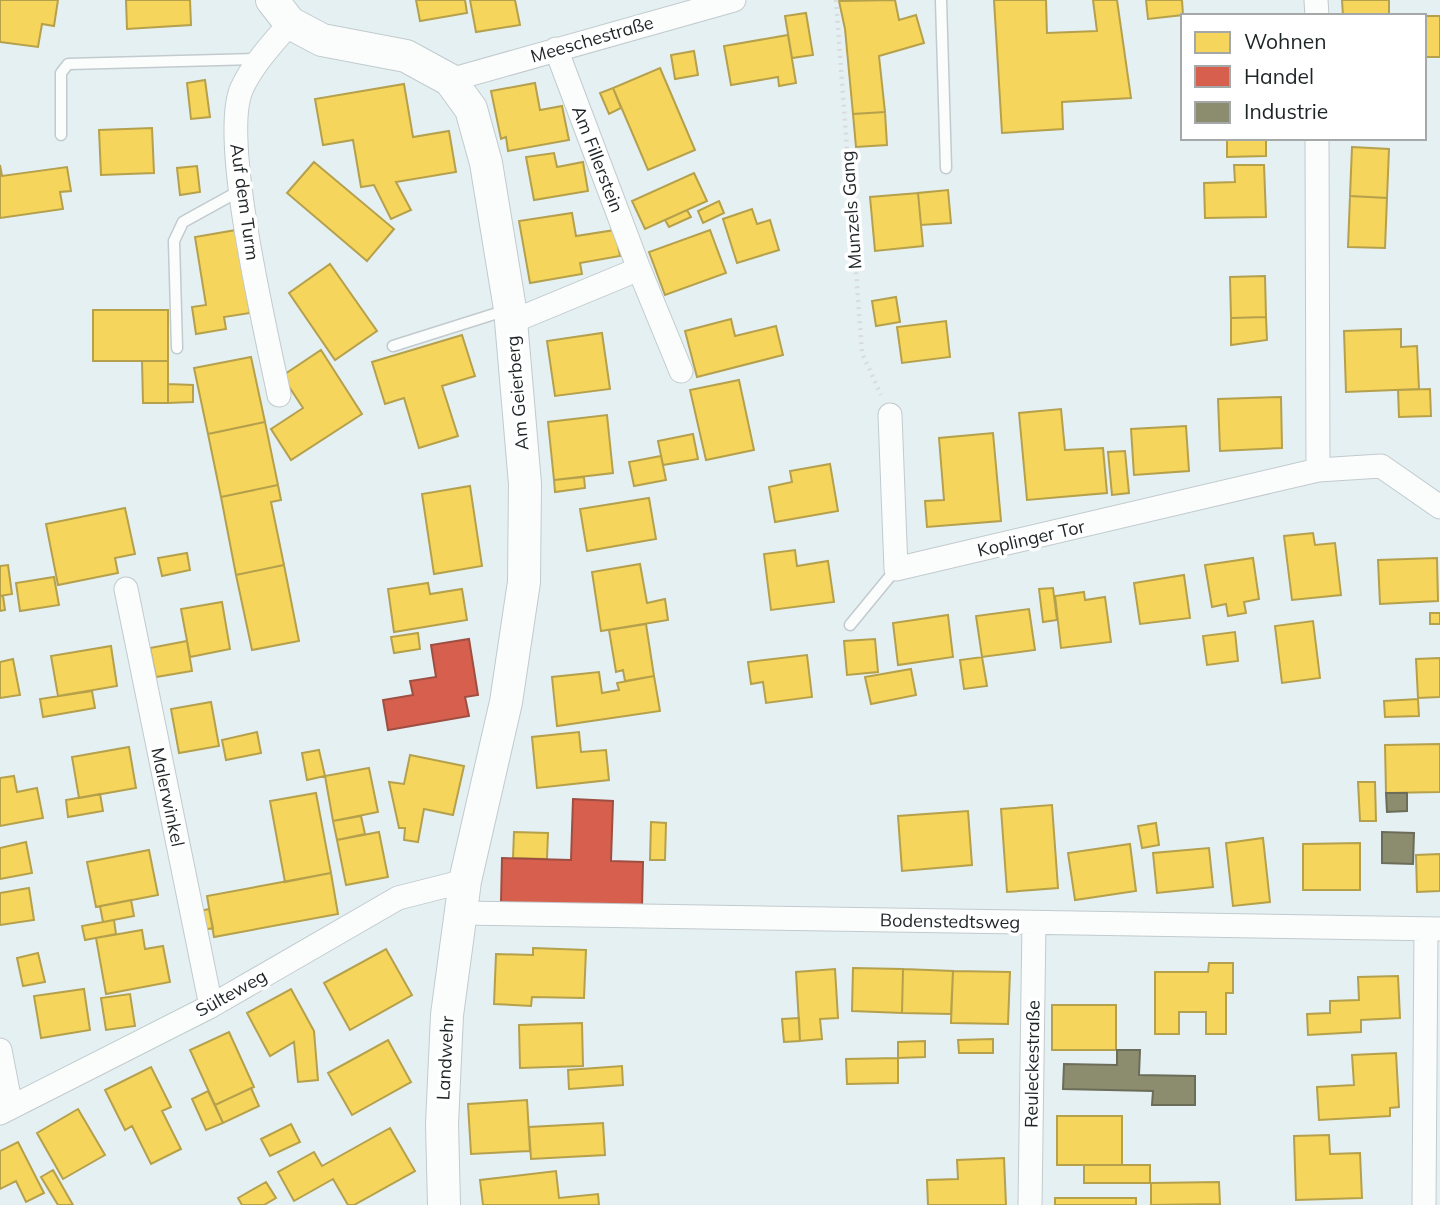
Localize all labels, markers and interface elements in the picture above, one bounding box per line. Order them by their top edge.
street label: Meeschestraße [528,10,656,68]
legend [1181,14,1426,140]
text: Wohnen [1244,28,1326,54]
text: Handel [1244,63,1314,89]
text: Industrie [1244,98,1328,124]
street label: Am Fillerstein [567,102,629,216]
street label: Auf dem Turm [225,142,265,262]
street label: Munzels Gang [835,150,867,270]
street label: Am Geierberg [501,335,533,451]
street label: Koplinger Tor [975,514,1087,562]
street label: Malerwinkel [146,745,190,849]
street label: Bodenstedtsweg [880,908,1020,934]
street label: Sülteweg [191,964,271,1022]
street label: Reuleckestraße [1019,1000,1045,1128]
street label: Landwehr [431,1015,459,1101]

